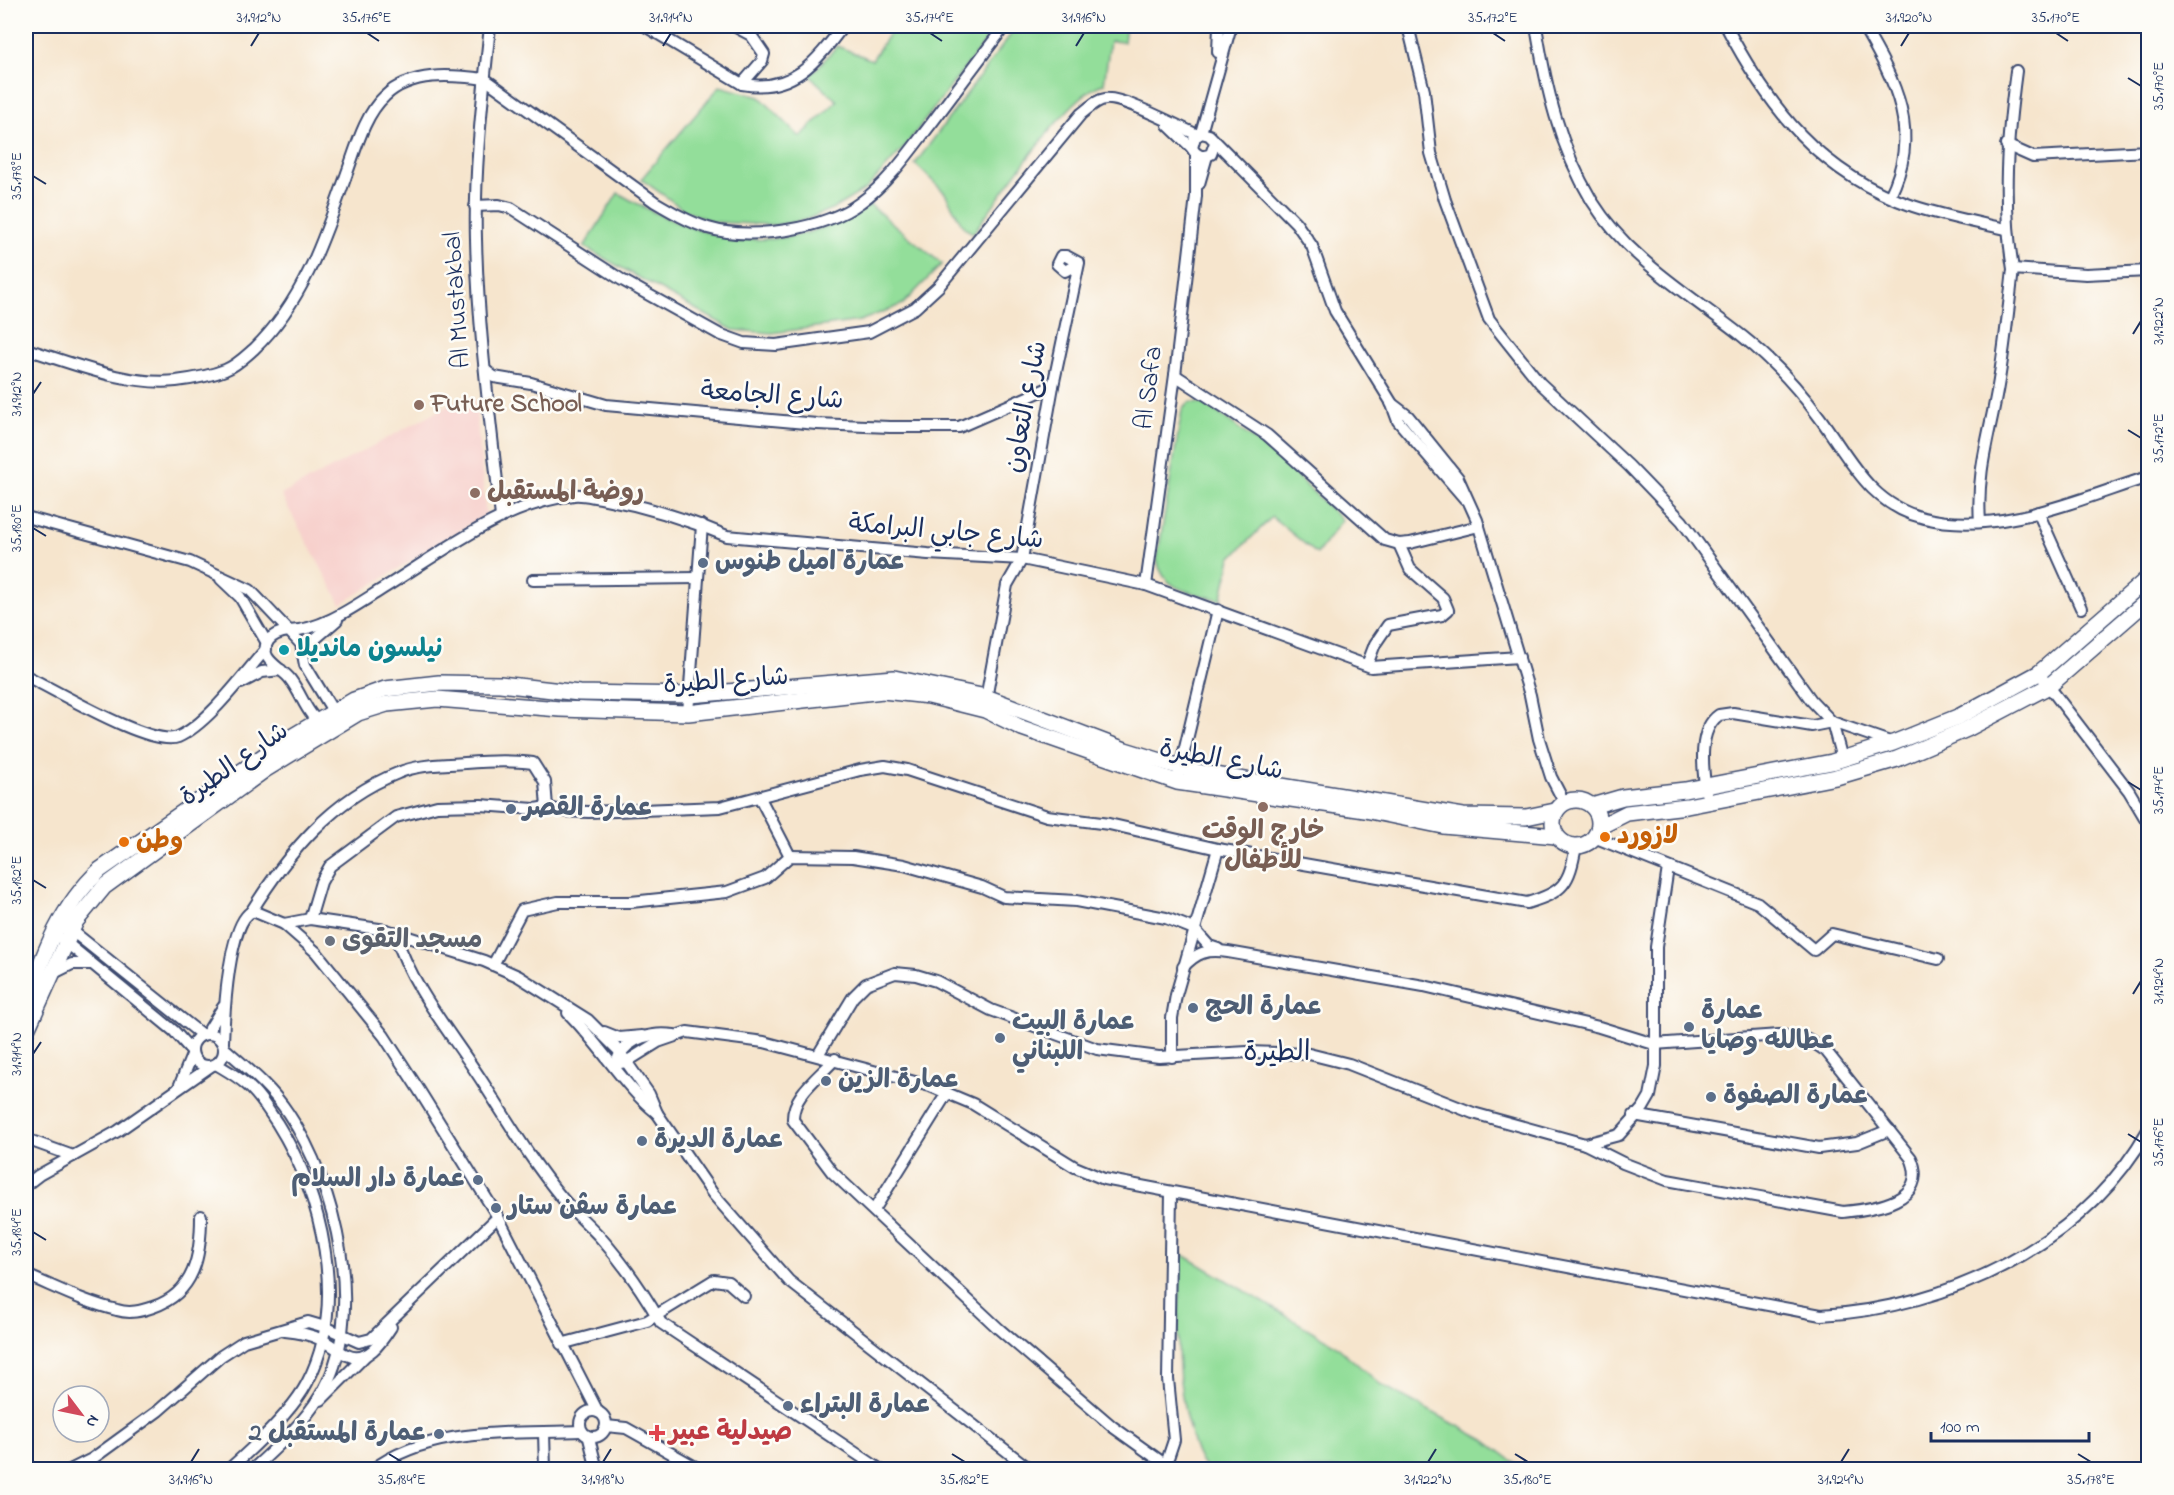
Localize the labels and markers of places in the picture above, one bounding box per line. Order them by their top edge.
place label: Future School [429,386,582,424]
marker: Future School [412,398,426,412]
place label: روضة المستقبل [487,474,644,512]
marker: روضة المستقبل [468,486,482,500]
place label: عمارة اميل طنوس [715,544,906,582]
marker: عمارة اميل طنوس [696,556,710,570]
place label: نيلسون مانديلا [296,631,442,669]
marker: نيلسون مانديلا [277,643,291,657]
place label: عمارة القصر [521,790,653,828]
marker: خارج الوقت للأطفال [1256,800,1270,814]
marker: عمارة القصر [504,802,518,816]
place label: خارج الوقت للأطفال [1202,813,1324,881]
place label: لازورد [1617,818,1678,856]
place label: وطن [136,823,183,861]
marker: لازورد [1598,830,1612,844]
marker: وطن [117,835,131,849]
place label: مسجد التقوى [342,922,482,960]
marker: مسجد التقوى [323,934,337,948]
place label: عمارة الحج [1205,989,1323,1027]
place label: عمارة عطالله وصايا [1701,993,1834,1061]
marker: عمارة الحج [1186,1001,1200,1015]
place label: عمارة البيت اللبناني [1012,1004,1136,1074]
marker: عمارة عطالله وصايا [1682,1020,1696,1034]
marker: عمارة البيت اللبناني [993,1031,1007,1045]
place label: عمارة الزين [838,1062,960,1100]
marker: عمارة الزين [819,1074,833,1088]
place label: عمارة الصفوة [1723,1078,1869,1116]
marker: عمارة الصفوة [1704,1090,1718,1104]
place label: عمارة الديرة [654,1122,784,1160]
marker: عمارة الديرة [635,1134,649,1148]
place label: عمارة دار السلام [291,1161,466,1199]
marker: عمارة دار السلام [471,1173,485,1187]
place label: عمارة سڤن ستار [506,1189,678,1227]
marker: عمارة سڤن ستار [489,1201,503,1215]
place label: عمارة البتراء [800,1387,931,1425]
marker: عمارة البتراء [781,1399,795,1413]
place label: صيدلية عبير [666,1414,792,1452]
place label: عمارة المستقبل 2 [248,1415,427,1453]
marker: صيدلية عبير [650,1426,664,1440]
marker: عمارة المستقبل 2 [432,1427,446,1441]

